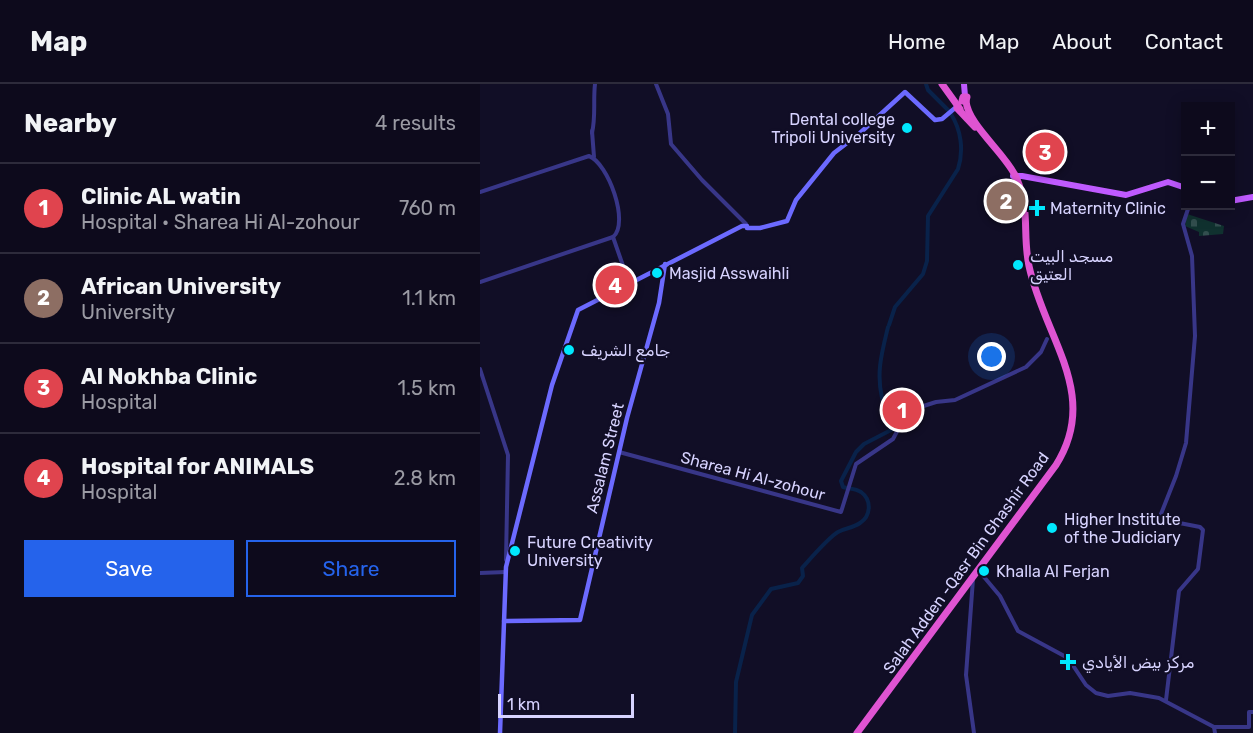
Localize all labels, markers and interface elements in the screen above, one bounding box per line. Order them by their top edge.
text: Map [30,25,87,58]
text: Home [888,29,945,54]
text: Map [978,29,1019,54]
text: About [1052,29,1112,54]
text: Contact [1145,29,1223,54]
map controls [1181,102,1235,210]
button: + [1181,102,1235,156]
text: Nearby [24,108,117,139]
place label: Dental college Tripoli University [771,110,895,147]
text: 4 results [375,111,456,135]
marker: Dental college Tripoli University [900,121,914,135]
pin: 3 [1026,130,1064,174]
button: − [1181,156,1235,210]
pin: 2 [986,178,1026,224]
text: Clinic AL watin [81,183,241,210]
text: 1 [39,196,48,220]
text: 760 m [399,196,456,220]
marker: Maternity Clinic [1028,199,1046,217]
place label: Maternity Clinic [1050,199,1166,218]
text: Hospital · Sharea Hi Al-zohour [81,210,360,234]
place label: مسجد البيت العتيق [1030,247,1113,285]
marker: مسجد البيت العتيق [1011,258,1025,272]
pin: 4 [596,262,634,308]
place label: Masjid Asswaihli [669,264,789,283]
marker: Masjid Asswaihli [650,266,664,280]
text: African University [81,273,281,300]
text: 2 [37,286,50,310]
text: 1.1 km [402,286,456,310]
text: University [81,300,175,324]
place label: جامع الشريف [581,341,670,362]
your location [977,342,1006,371]
marker: جامع الشريف [562,343,576,357]
text: Al Nokhba Clinic [81,363,257,390]
text: 3 [37,376,50,400]
text: 1.5 km [398,376,456,400]
pin: 1 [882,388,922,432]
text: Hospital [81,390,157,414]
street label: Assalam Street [582,401,628,515]
street label: Sharea Hi Al-zohour [679,448,827,504]
street label: Salah Adden -Qasr Bin Ghashir Road [879,449,1053,677]
text: Hospital for ANIMALS [81,453,314,480]
text: 4 [37,466,50,490]
text: 2.8 km [394,466,456,490]
text: Hospital [81,480,157,504]
place label: Higher Institute of the Judiciary [1064,510,1181,547]
marker: Higher Institute of the Judiciary [1045,521,1059,535]
place label: Future Creativity University [527,533,653,570]
button: Save [24,540,234,597]
button: Share [246,540,456,597]
marker: Future Creativity University [508,544,522,558]
place label: Khalla Al Ferjan [996,562,1110,581]
marker: Khalla Al Ferjan [977,564,991,578]
marker: مركز بيض الأيادي [1059,653,1077,671]
place label: مركز بيض الأيادي [1082,653,1195,674]
scale bar [498,691,634,718]
text: 1 km [507,695,540,714]

